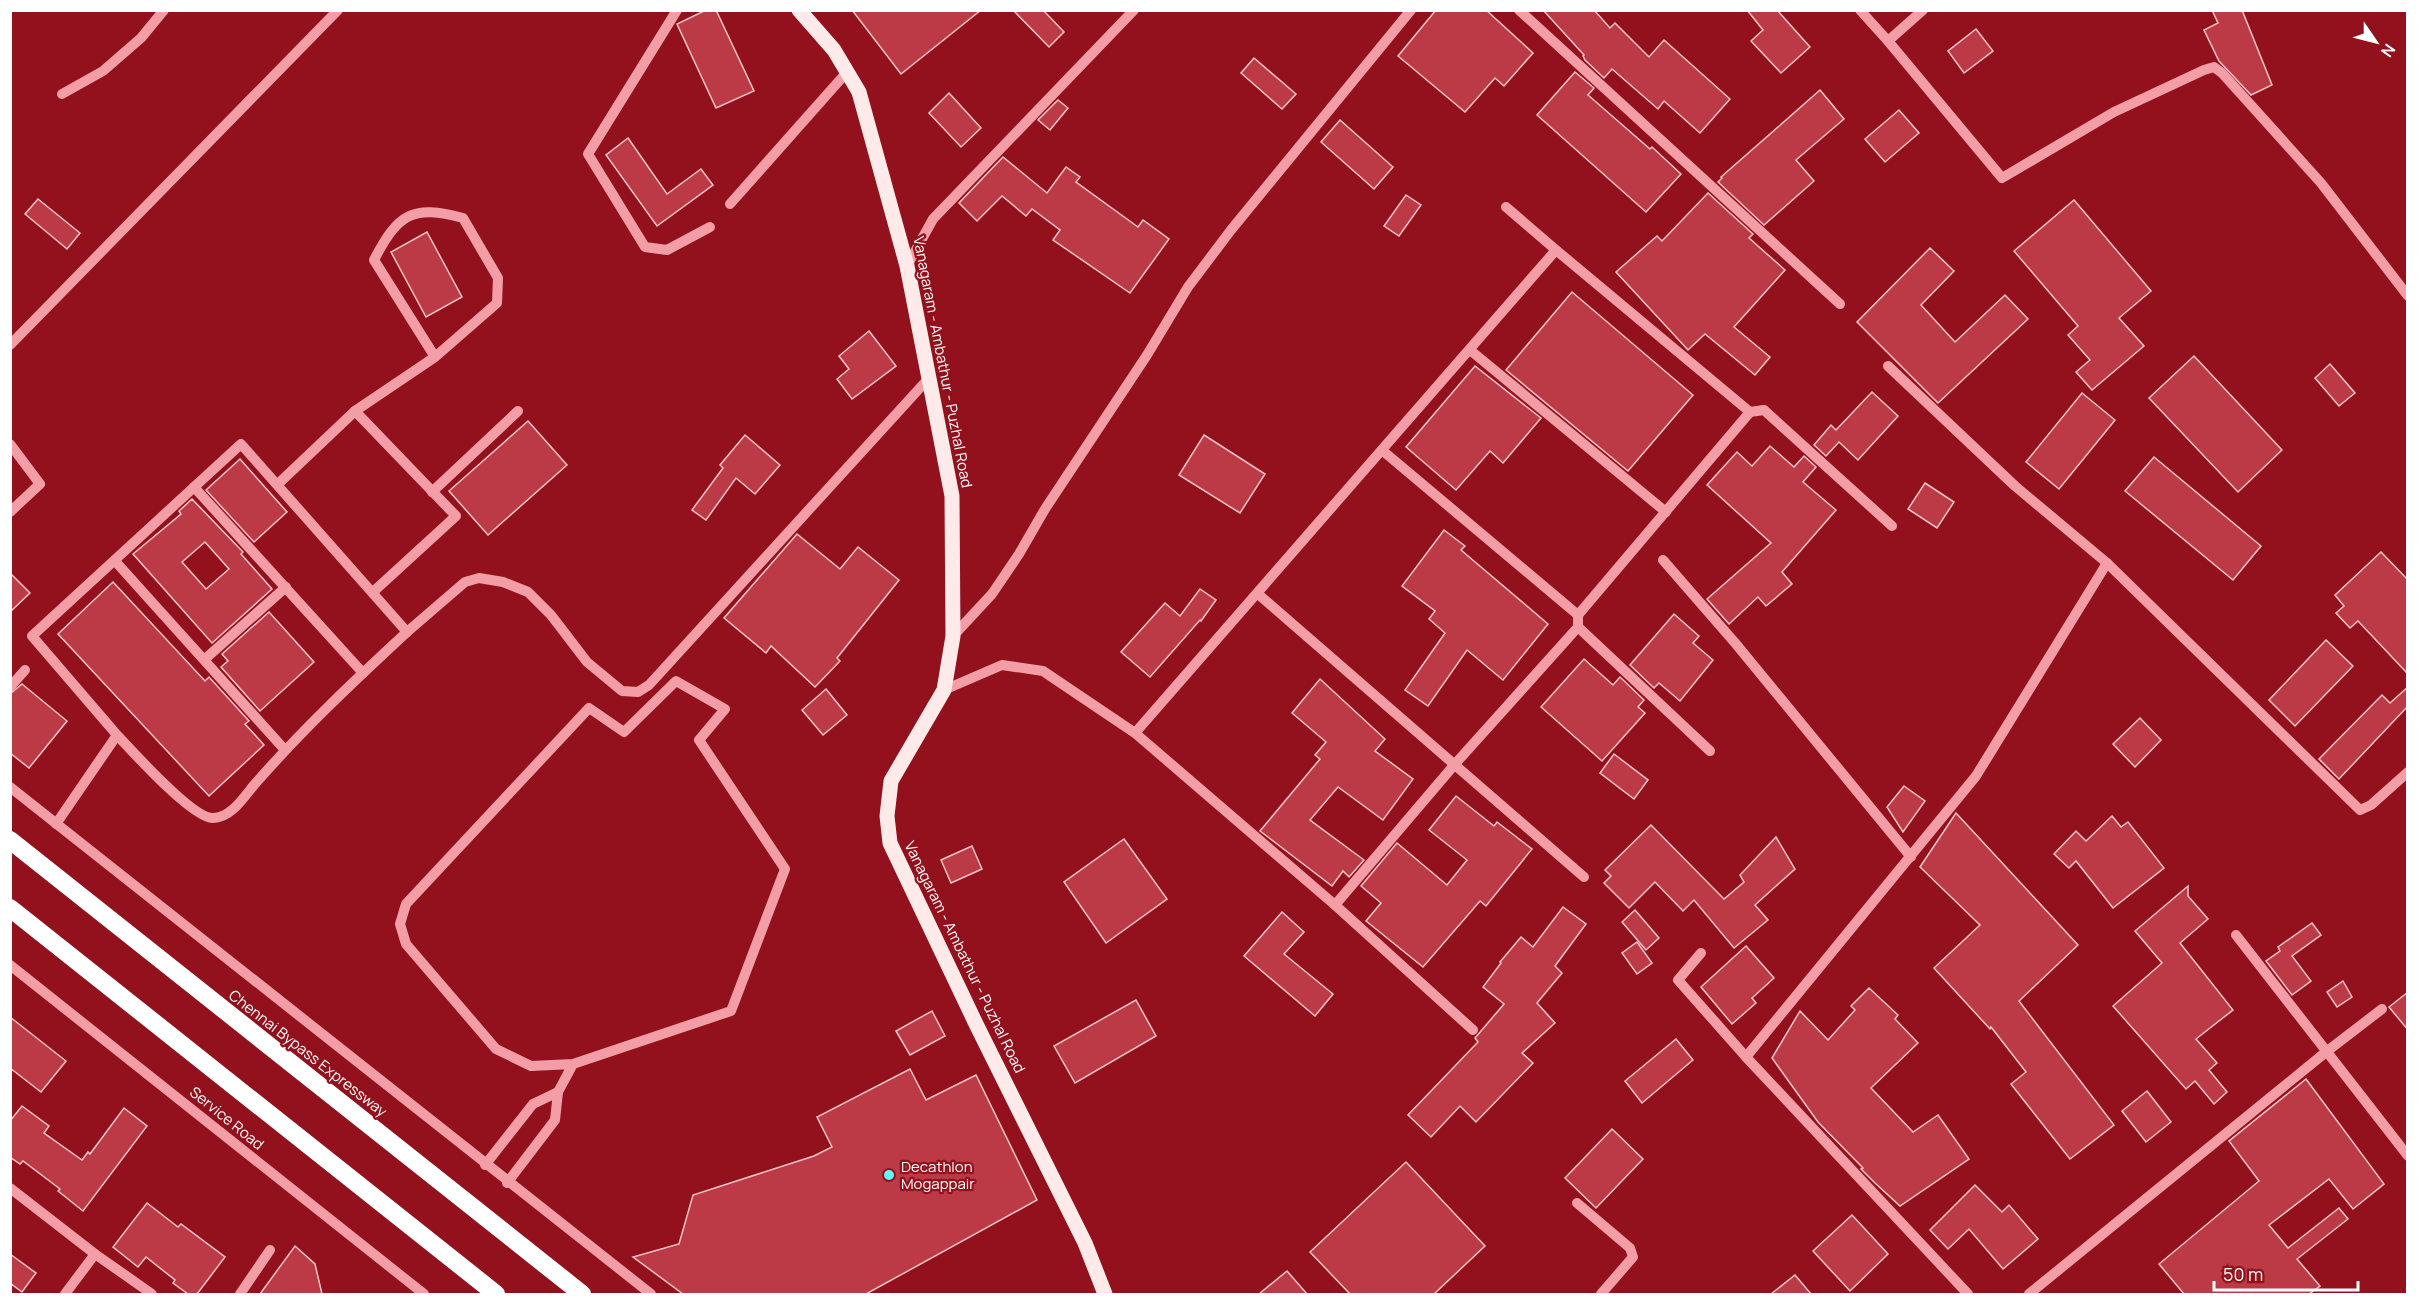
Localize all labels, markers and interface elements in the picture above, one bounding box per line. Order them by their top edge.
north arrow [2346,12,2406,72]
text: N [2376,40,2401,62]
street label: Vanagaram - Ambathur - Puzhal Road [908,234,978,490]
street label: Vanagaram - Ambathur - Puzhal Road [899,837,1031,1077]
street label: Chennai Bypass Expressway [224,985,392,1122]
street label: Service Road [185,1082,269,1154]
place label: Decathlon Mogappair [901,1156,975,1194]
marker: Decathlon Mogappair [882,1168,896,1182]
scale bar [2214,1254,2358,1292]
text: 50 m [2223,1262,2263,1286]

